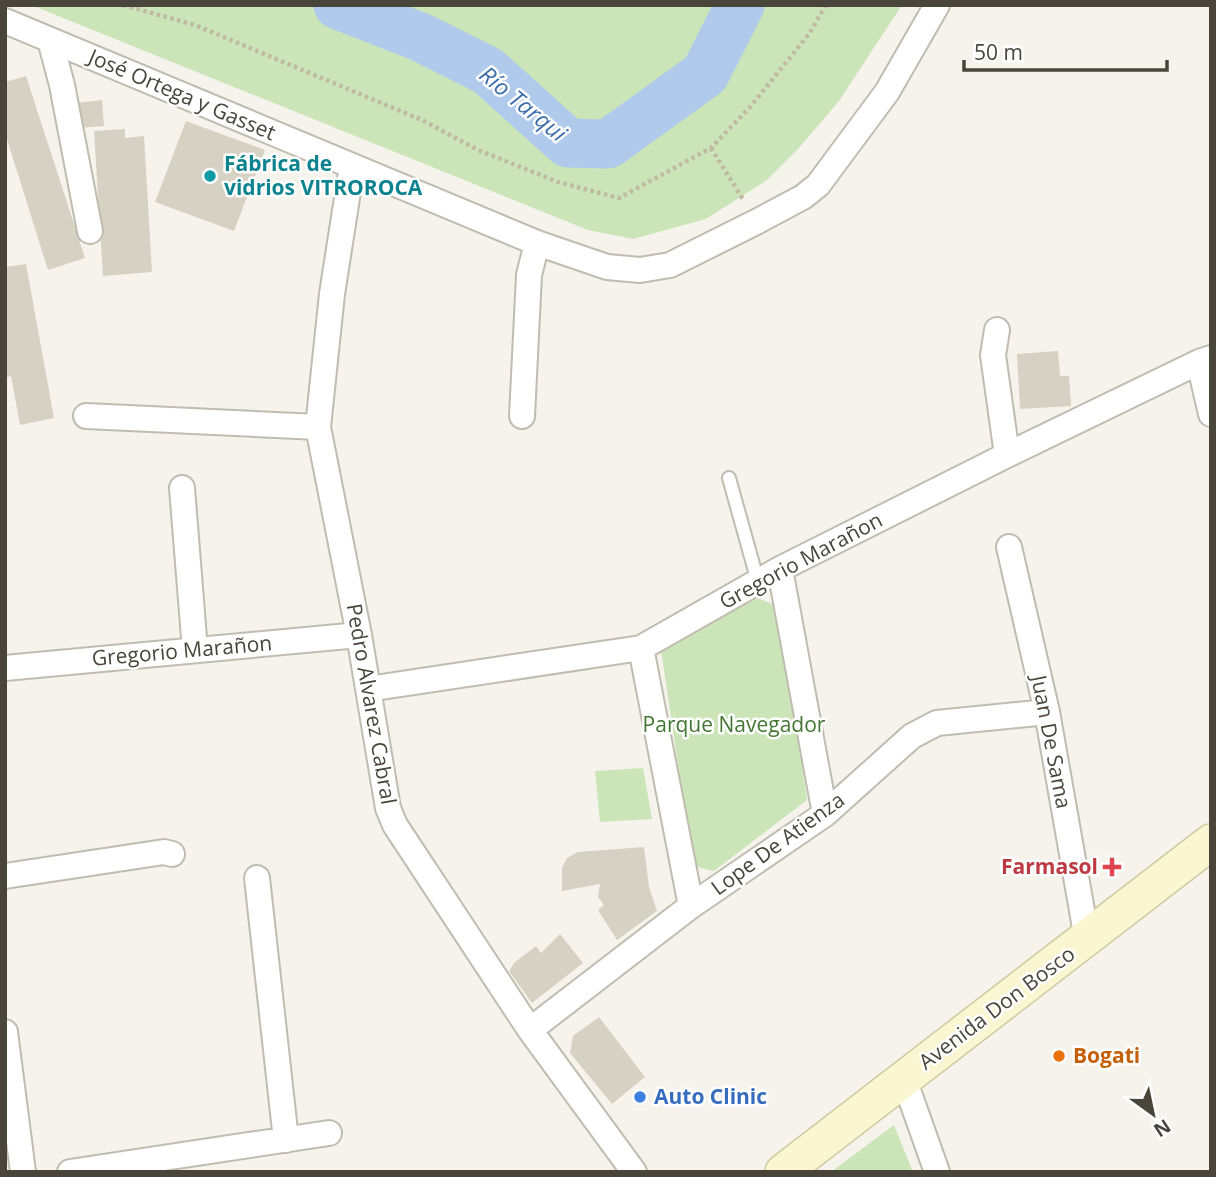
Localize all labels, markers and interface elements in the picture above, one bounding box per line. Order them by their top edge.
scale bar [964,28,1167,72]
text: 50 m [974,38,1023,66]
street label: José Ortega y Gasset [83,41,280,146]
water label: Río Tarqui [473,58,575,149]
place label: Fábrica de vidrios VITROROCA [224,149,423,201]
marker: Fábrica de vidrios VITROROCA [202,168,218,184]
street label: Gregorio Marañon [714,505,887,615]
street label: Pedro Alvarez Cabral [341,601,403,807]
street label: Gregorio Marañon [91,628,273,672]
street label: Juan De Sama [1025,671,1079,811]
park label: Parque Navegador [643,710,826,738]
street label: Lope De Atienza [705,785,850,901]
place label: Farmasol [1001,852,1098,880]
marker: Farmasol [1104,859,1120,875]
street label: Avenida Don Bosco [913,939,1080,1075]
place label: Bogati [1073,1041,1140,1069]
marker: Bogati [1051,1048,1067,1064]
north arrow [1118,1079,1188,1149]
place label: Auto Clinic [654,1082,767,1110]
marker: Auto Clinic [632,1089,648,1105]
text: N [1149,1113,1176,1143]

